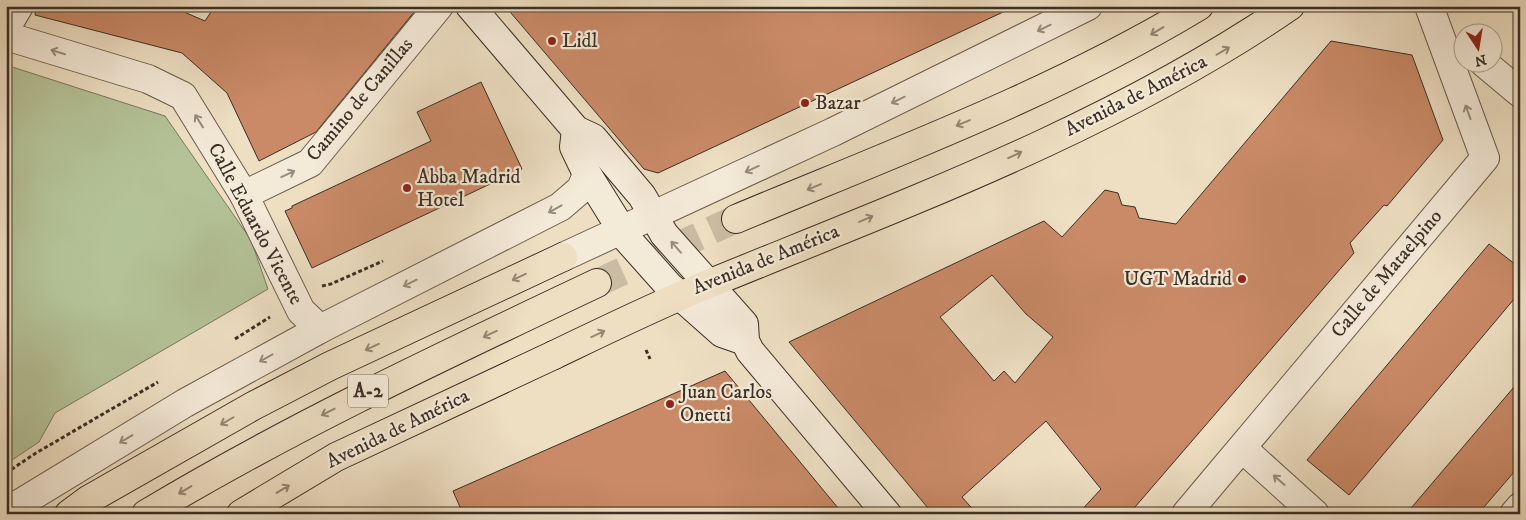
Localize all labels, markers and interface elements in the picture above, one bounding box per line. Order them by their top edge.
north arrow [1454,22,1504,72]
one-way arrow [1037,24,1052,33]
one-way arrow [1151,27,1165,37]
place label: Lidl [562,29,598,54]
street label: Camino de Canillas [301,33,419,167]
marker: Lidl [546,35,558,47]
one-way arrow [1216,45,1230,55]
one-way arrow [51,46,67,56]
street label: Avenida de América [1061,49,1212,143]
text: N [1473,50,1488,70]
place label: Bazar [815,91,861,116]
one-way arrow [891,95,906,105]
marker: Bazar [799,97,811,109]
one-way arrow [1463,105,1472,120]
one-way arrow [193,115,203,129]
one-way arrow [956,118,971,128]
street label: Calle Eduardo Vicente [202,139,308,309]
one-way arrow [1007,149,1022,159]
place label: Abba Madrid Hotel [417,165,521,213]
one-way arrow [744,165,759,175]
one-way arrow [280,168,295,178]
marker: Abba Madrid Hotel [401,182,413,194]
one-way arrow [807,182,822,192]
one-way arrow [548,205,563,214]
street label: Calle de Mataelpino [1326,205,1448,343]
one-way arrow [858,213,873,223]
street label: Avenida de América [689,219,843,301]
one-way arrow [670,241,681,254]
place label: UGT Madrid [1124,267,1232,292]
one-way arrow [512,273,527,283]
marker: UGT Madrid [1236,273,1248,285]
one-way arrow [403,279,418,288]
one-way arrow [483,329,498,339]
one-way arrow [590,329,605,339]
one-way arrow [365,343,380,352]
one-way arrow [259,353,274,363]
road number: A-2 [348,374,388,408]
place label: Juan Carlos Onetti [678,380,772,428]
street label: Avenida de América [322,383,474,474]
marker: Juan Carlos Onetti [664,398,676,410]
one-way arrow [321,408,336,417]
one-way arrow [221,416,235,426]
one-way arrow [119,435,133,445]
one-way arrow [1273,475,1286,486]
one-way arrow [275,483,289,493]
one-way arrow [179,486,193,496]

